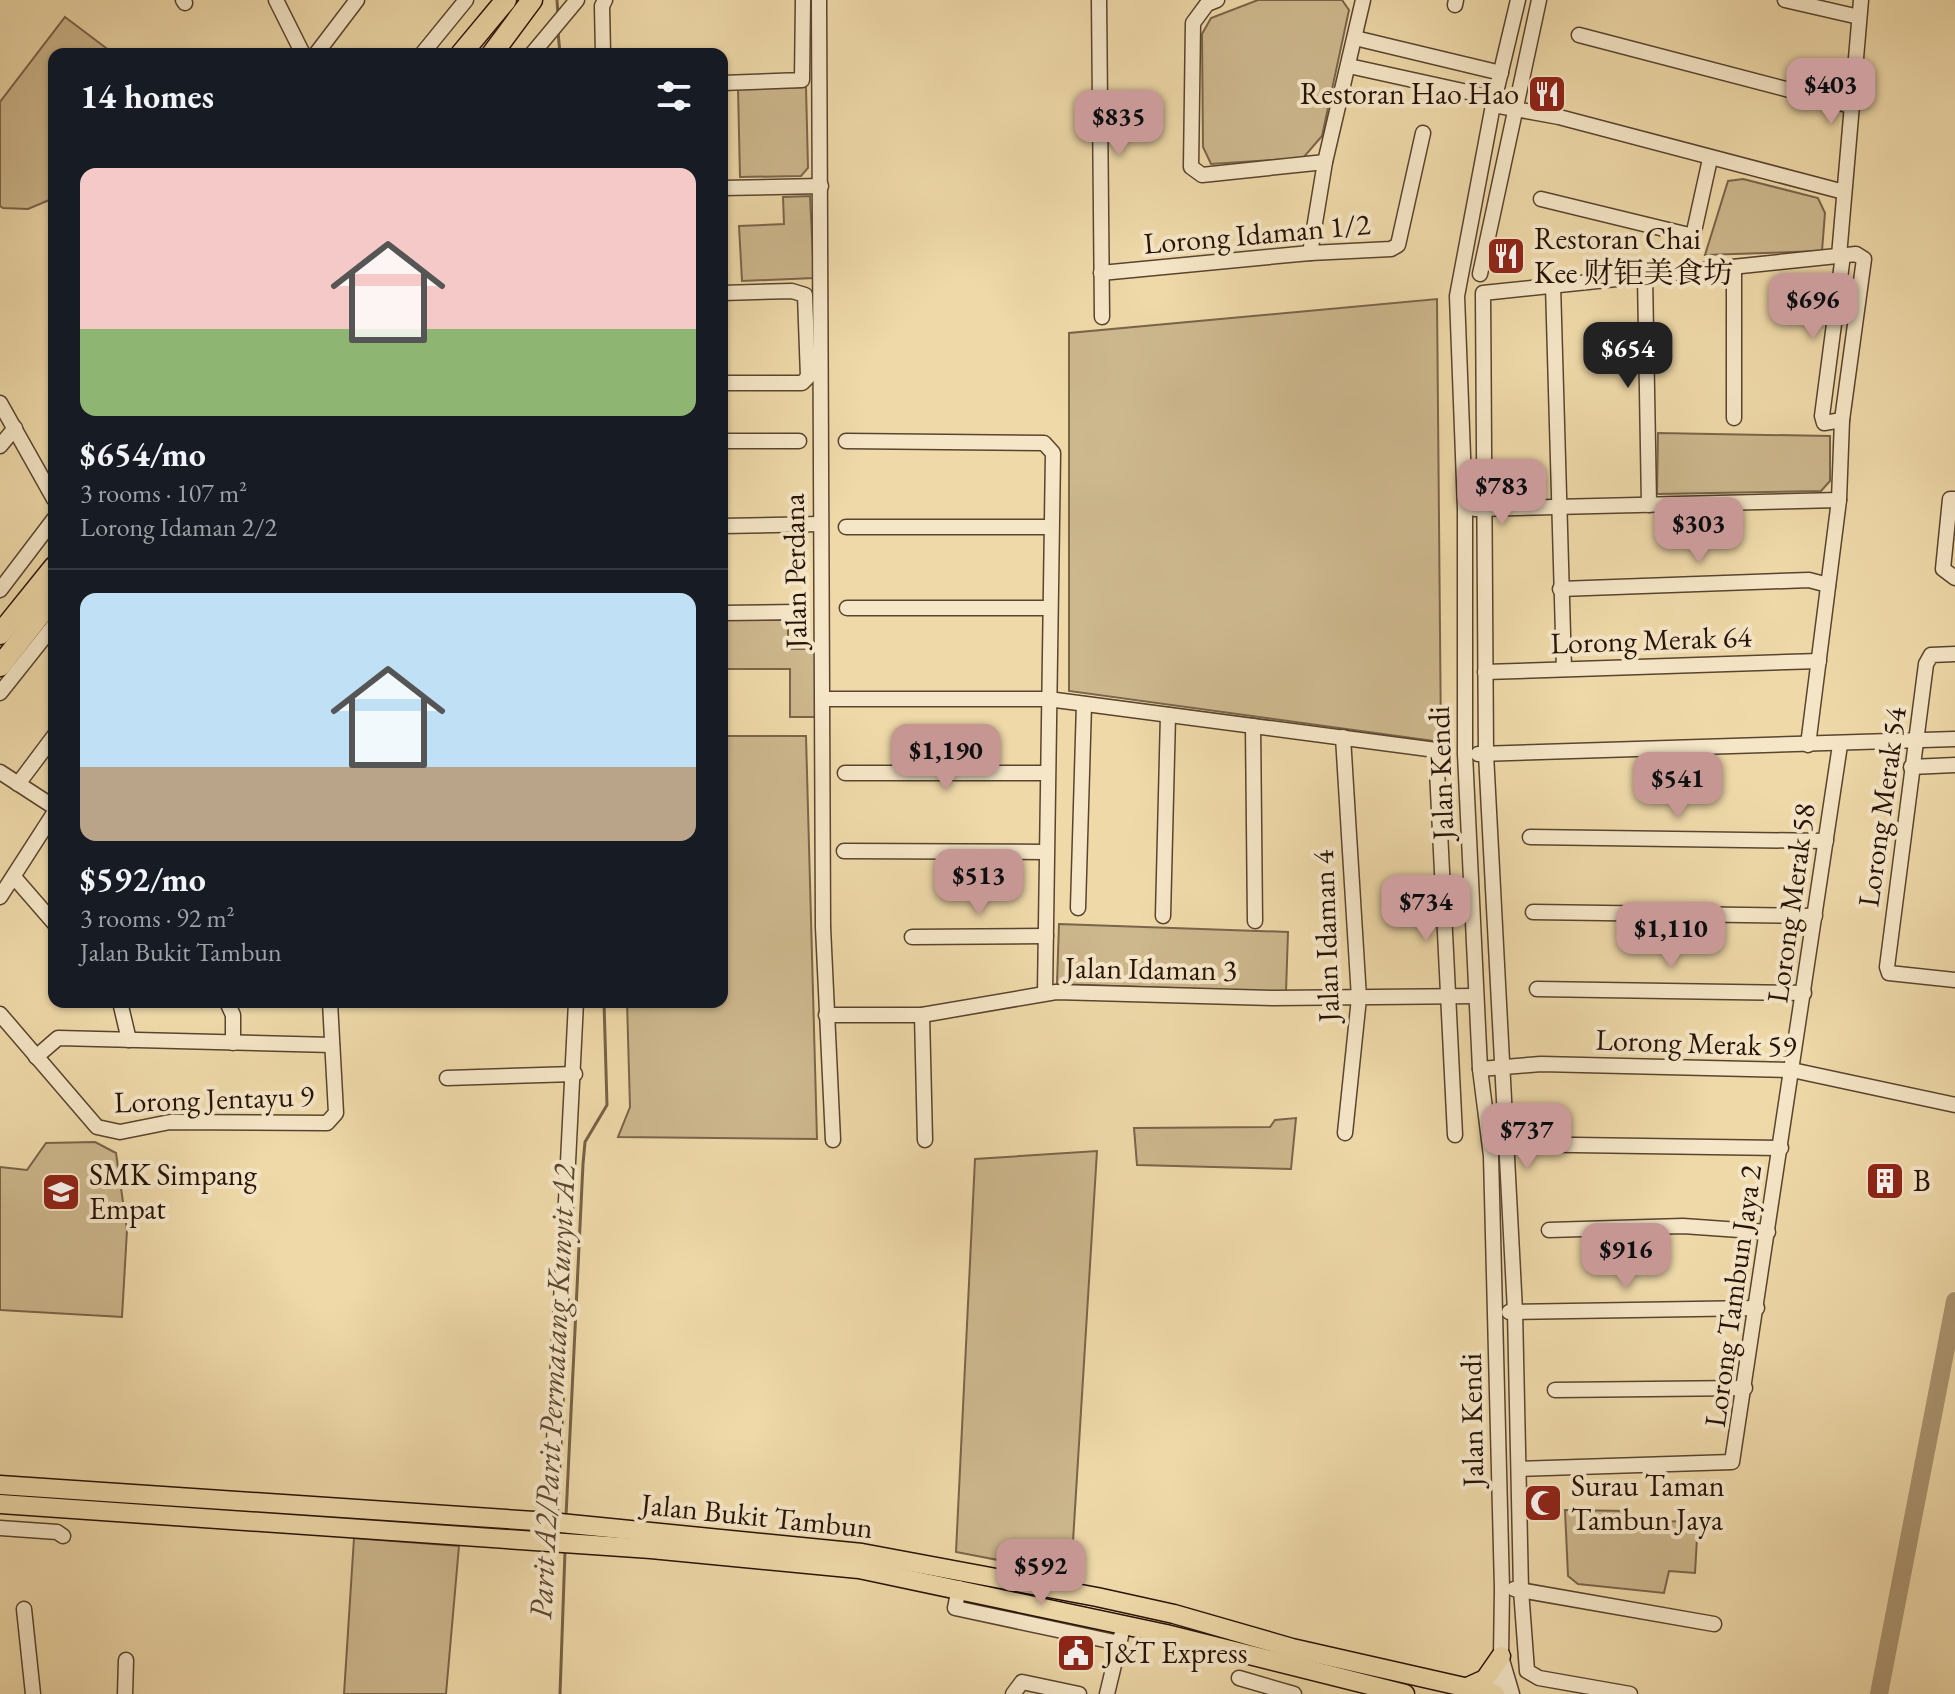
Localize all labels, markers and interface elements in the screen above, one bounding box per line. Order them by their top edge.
pin: $403 [1784,58,1878,126]
text: $403 [1804,67,1858,101]
restaurant icon: Restoran Hao Hao [1526,73,1568,115]
text: 14 homes [80,74,214,118]
icon: filters [652,74,696,118]
place label: Restoran Hao Hao [1300,74,1519,113]
pin: $835 [1072,90,1166,158]
text: $835 [1092,99,1146,133]
street label: Lorong Idaman 1/2 [1142,204,1373,263]
place label: Restoran Chai Kee 财钜美食坊 [1534,219,1734,292]
icon: home [316,220,460,364]
restaurant icon: Restoran Chai Kee 财钜美食坊 [1485,235,1527,277]
pin: $696 [1766,273,1860,341]
text: $696 [1786,282,1840,316]
pin: $654 [1581,322,1675,390]
text: $654 [1601,331,1655,365]
text: $654/mo [80,432,206,476]
pin: $783 [1455,459,1549,527]
text: $783 [1475,468,1529,502]
text: 3 rooms · 107 m² [80,476,247,510]
street label: Jalan Perdana [774,493,815,652]
pin: $303 [1652,497,1746,565]
text: $303 [1672,506,1726,540]
text: Lorong Idaman 2/2 [80,510,277,544]
street label: Lorong Merak 64 [1550,616,1753,662]
icon: home [316,645,460,789]
street label: Lorong Merak 54 [1848,704,1915,909]
street label: Jalan Kendi [1419,706,1462,843]
pin: $1,190 [881,724,1011,792]
text: $1,190 [909,733,983,767]
pin: $541 [1631,752,1725,820]
text: $541 [1651,761,1705,795]
street label: Lorong Merak 58 [1757,801,1824,1005]
pin: $513 [932,849,1026,917]
street label: Jalan Idaman 4 [1303,849,1348,1026]
text: $592/mo [80,857,206,901]
text: $513 [952,858,1006,892]
pin: $734 [1379,875,1473,943]
text: $734 [1399,884,1453,918]
text: 3 rooms · 92 m² [80,901,235,935]
pin: $1,110 [1606,902,1736,970]
text: $1,110 [1634,911,1708,945]
text: Jalan Bukit Tambun [80,935,282,969]
street label: Jalan Idaman 3 [1062,947,1237,989]
street label: Lorong Merak 59 [1595,1020,1797,1065]
street label: Lorong Jentayu 9 [113,1076,315,1121]
pin: $737 [1480,1103,1574,1171]
text: $737 [1500,1112,1554,1146]
place label: SMK Simpang Empat [89,1155,258,1228]
building icon: B [1864,1160,1906,1202]
place label: B [1913,1161,1931,1200]
water label: Parit A2/Parit Permatang Kunyit A2 [519,1162,585,1620]
street label: Lorong Tambun Jaya 2 [1695,1162,1770,1430]
school or university icon: SMK Simpang Empat [40,1171,82,1213]
pin: $916 [1579,1223,1673,1291]
text: $916 [1599,1232,1653,1266]
street label: Jalan Kendi [1451,1353,1492,1490]
place label: Surau Taman Tambun Jaya [1571,1466,1725,1539]
mosque icon: Surau Taman Tambun Jaya [1522,1482,1564,1524]
street label: Jalan Bukit Tambun [636,1484,875,1547]
pin: $592 [994,1539,1088,1607]
text: $592 [1014,1548,1068,1582]
public building icon: J&T Express [1055,1632,1097,1674]
place label: J&T Express [1101,1633,1247,1672]

